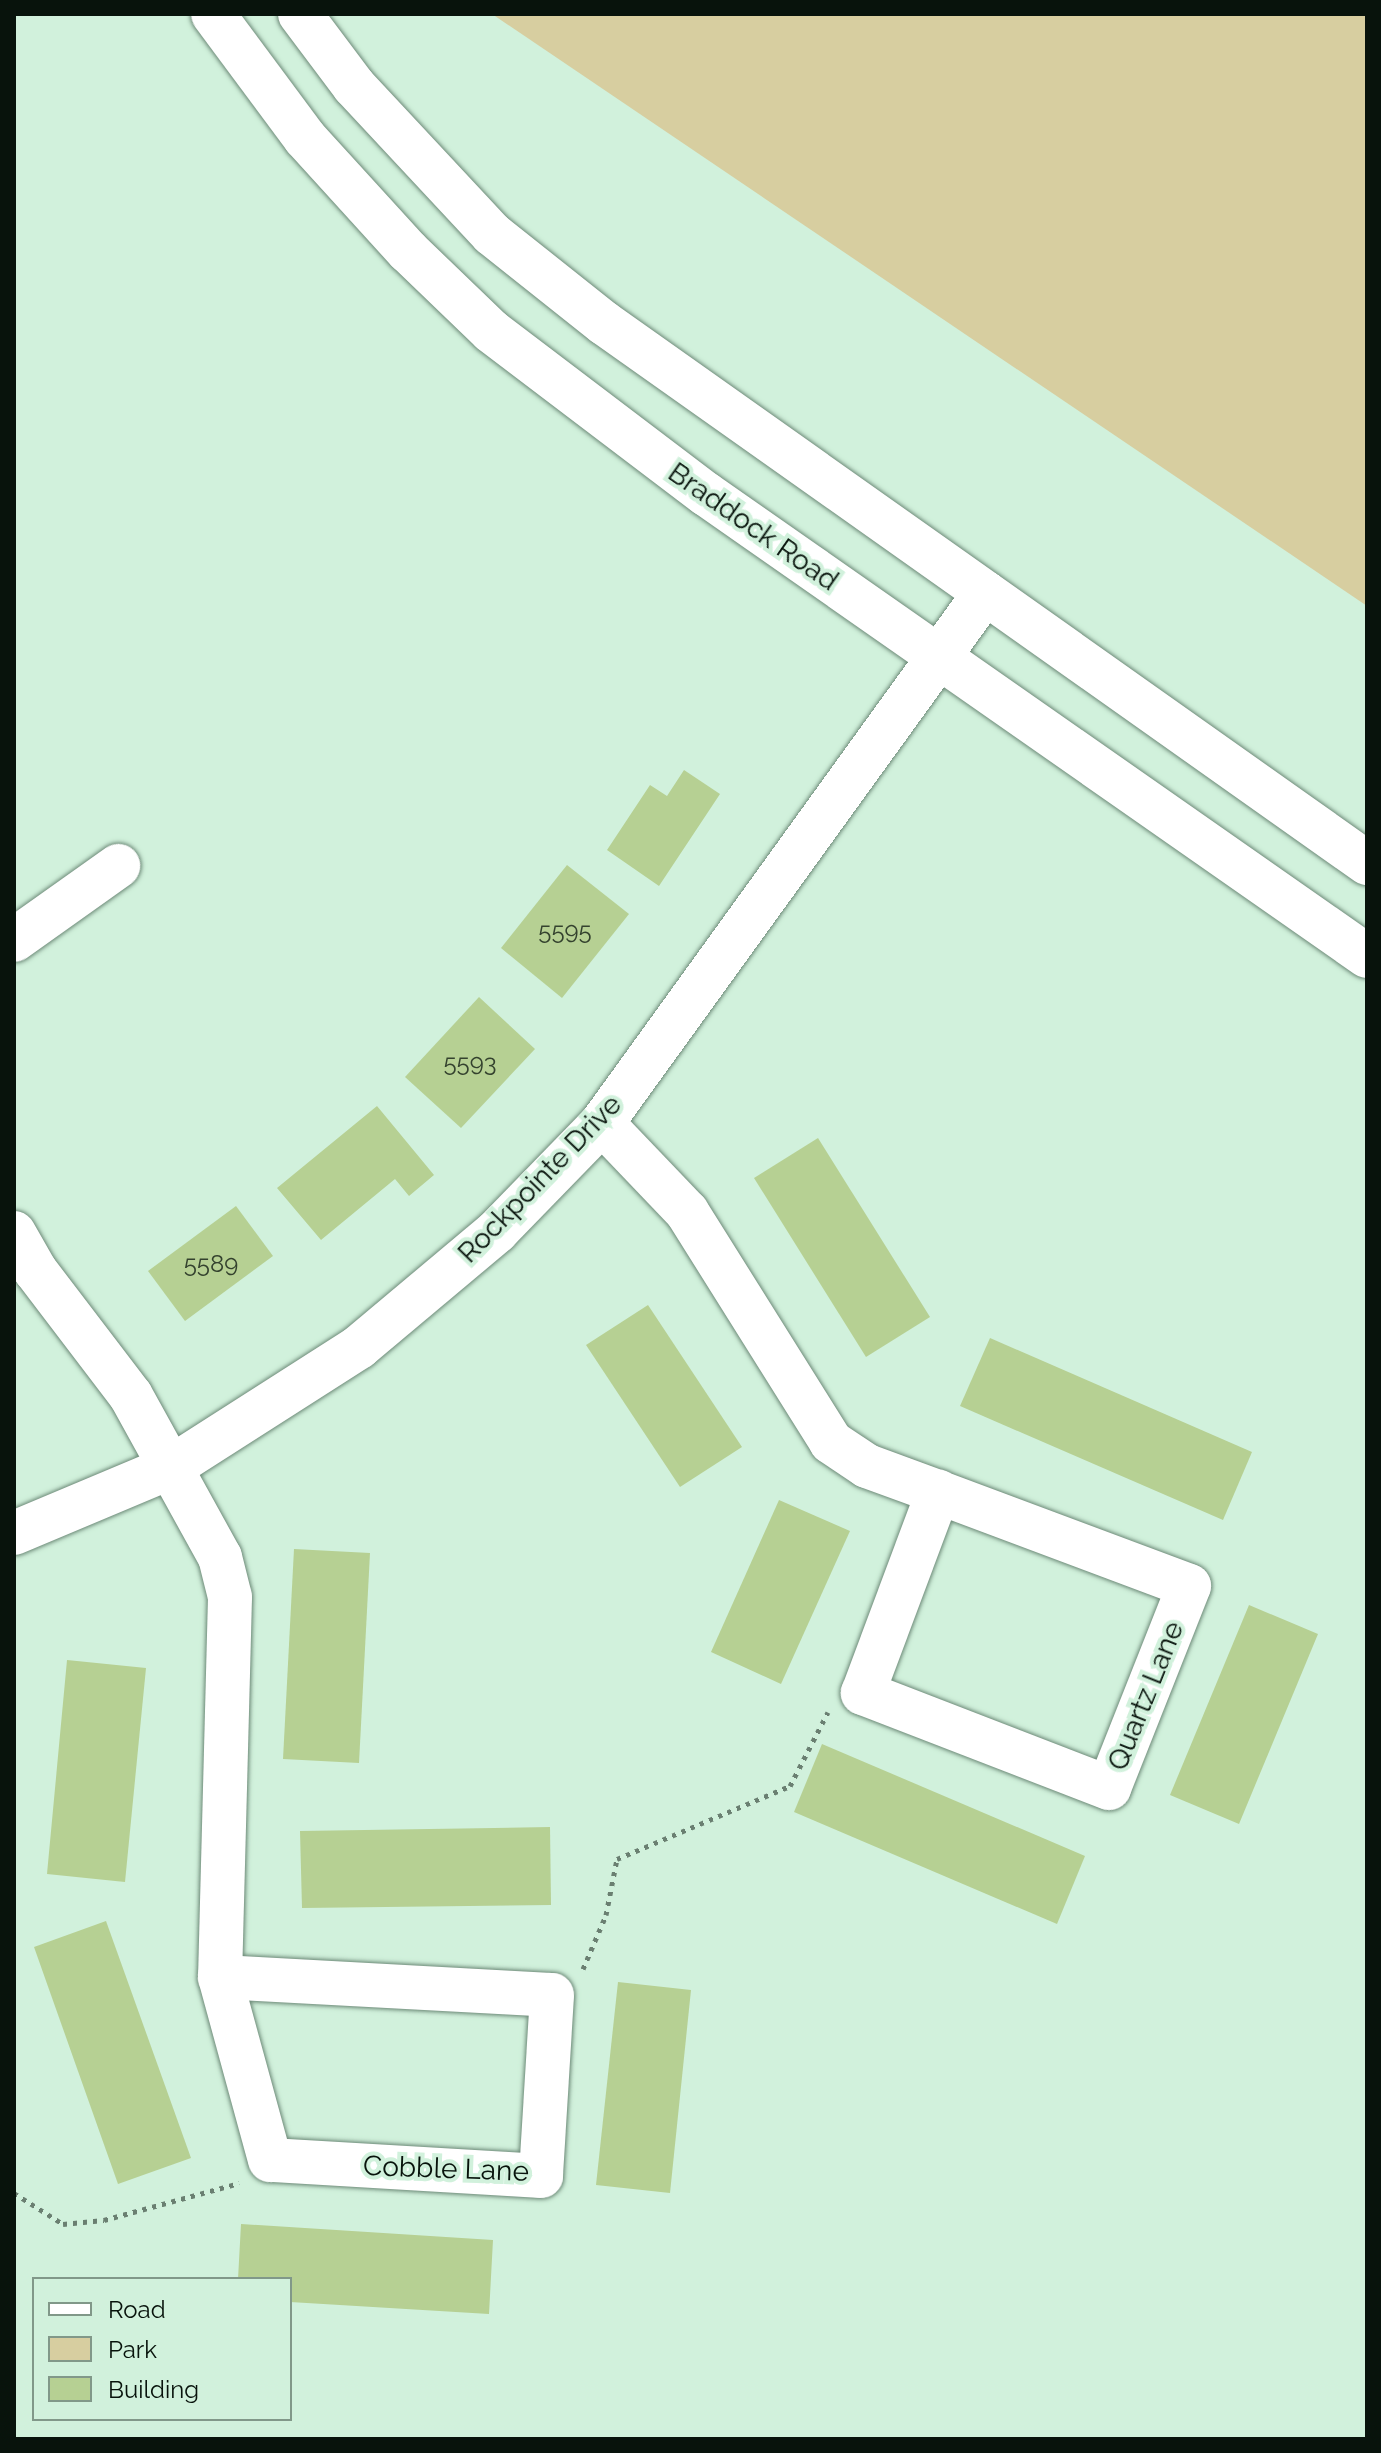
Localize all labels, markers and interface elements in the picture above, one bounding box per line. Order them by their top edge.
street label: Braddock Road [662,456,844,598]
house number: 5595 [538,917,592,945]
house number: 5593 [443,1049,497,1077]
street label: Rockpointe Drive [451,1088,629,1270]
house number: 5589 [184,1250,238,1278]
street label: Quartz Lane [1101,1617,1191,1775]
street label: Cobble Lane [362,2149,530,2189]
legend [32,2277,292,2421]
text: Road [108,2295,166,2324]
text: Park [108,2335,157,2364]
text: Building [108,2375,199,2404]

